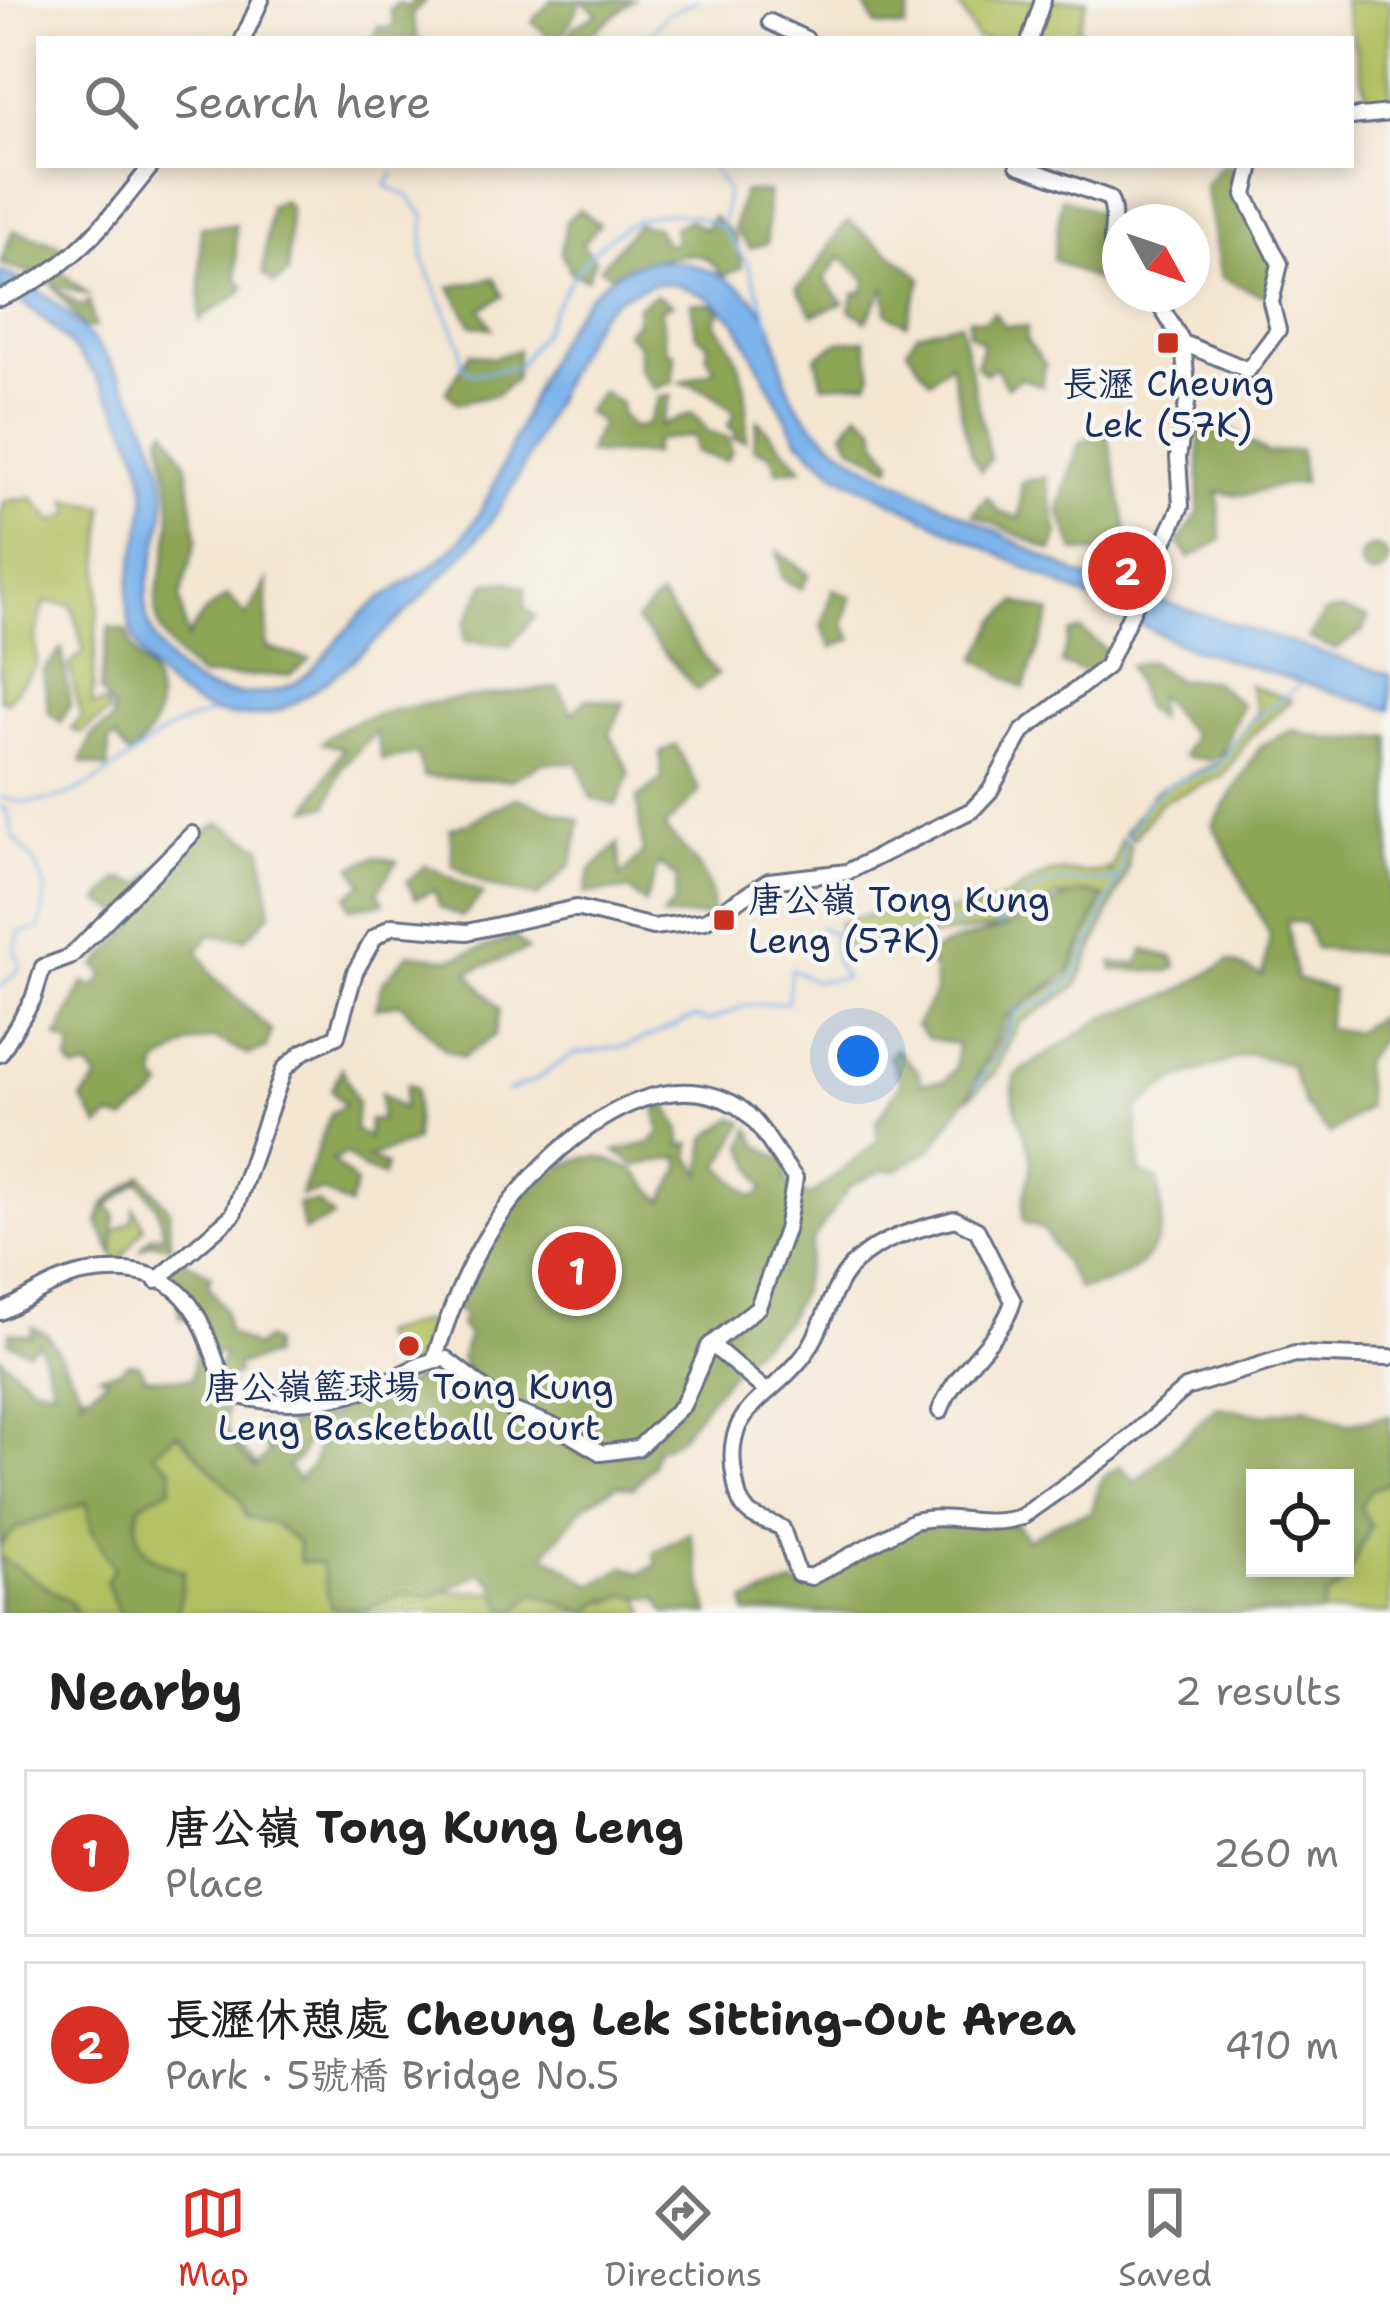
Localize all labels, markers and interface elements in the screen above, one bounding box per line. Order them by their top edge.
search box [36,36,1354,168]
icon: search [78,69,144,135]
text: Search here [174,72,431,132]
north arrow [1102,204,1210,312]
marker: 長瀝 Cheung Lek (57K) [1155,330,1181,356]
place label: 長瀝 Cheung Lek (57K) [1062,359,1274,449]
pin: 2 [1088,526,1166,616]
place label: 唐公嶺 Tong Kung Leng (57K) [748,875,1050,965]
marker: 唐公嶺 Tong Kung Leng (57K) [711,907,737,933]
your location [828,1026,888,1086]
pin: 1 [538,1226,616,1316]
marker: 唐公嶺籃球場 Tong Kung Leng Basketball Court [396,1333,422,1359]
place label: 唐公嶺籃球場 Tong Kung Leng Basketball Court [204,1362,614,1452]
map controls [1246,1469,1354,1577]
button: locate [1246,1469,1354,1577]
text: Nearby [48,1657,243,1725]
text: 2 results [1175,1665,1342,1717]
text: 唐公嶺 Tong Kung Leng [165,1797,684,1857]
text: 1 [81,1827,99,1879]
text: 260 m [1213,1827,1339,1879]
text: Place [165,1857,264,1909]
text: 長瀝休憩處 Cheung Lek Sitting-Out Area [165,1989,1076,2049]
text: 2 [76,2019,104,2071]
text: 410 m [1224,2019,1339,2071]
text: Park · 5號橋 Bridge No.5 [165,2049,619,2101]
tab: Map [178,2180,249,2297]
tab: Directions [605,2180,762,2297]
tab: Saved [1118,2180,1212,2297]

